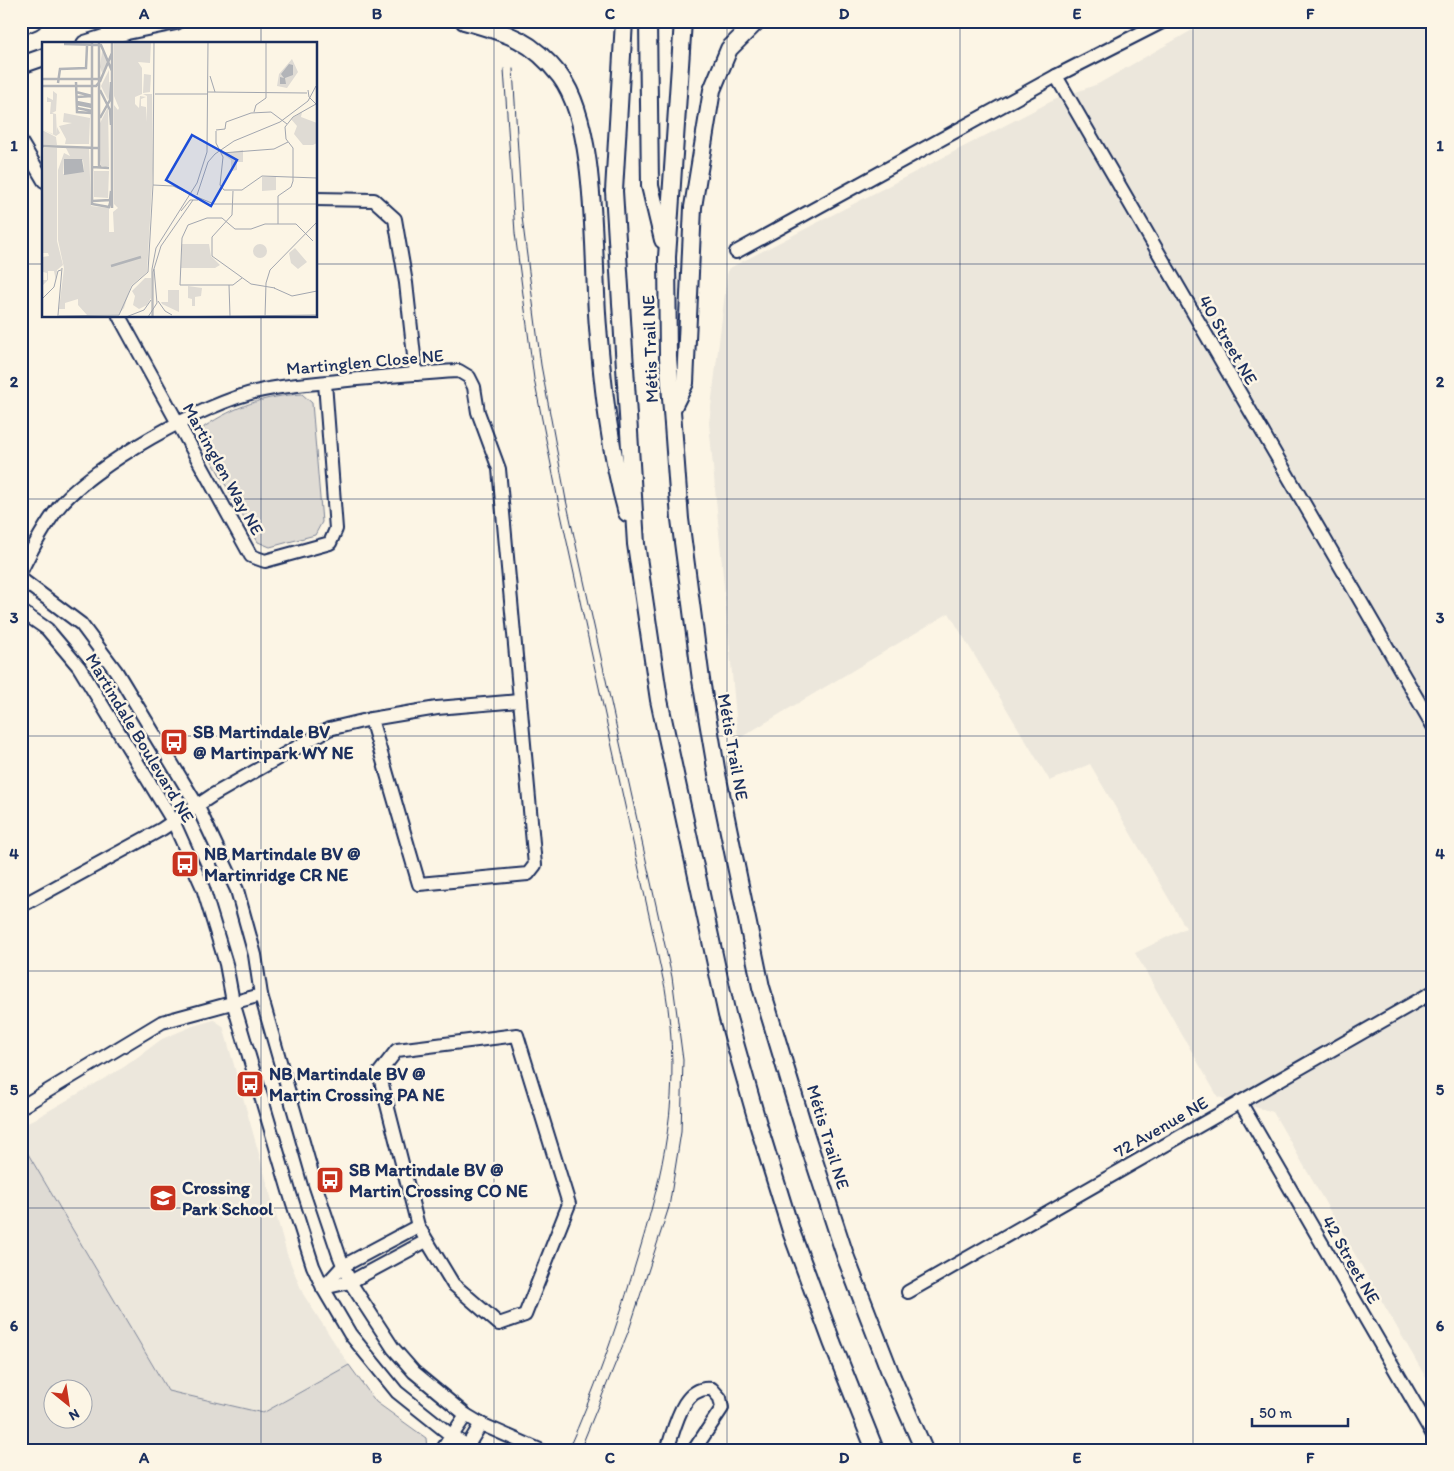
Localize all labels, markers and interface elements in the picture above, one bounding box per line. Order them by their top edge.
text: A [138,4,150,23]
text: B [372,4,383,23]
text: C [605,4,616,23]
text: D [839,4,850,23]
text: E [1073,4,1082,23]
text: F [1306,4,1315,23]
inset map [42,42,318,318]
text: 1 [10,136,18,155]
text: 1 [1436,136,1444,155]
street label: 40 Street NE [1194,291,1262,389]
street label: Métis Trail NE [637,295,663,403]
street label: Martinglen Close NE [285,344,445,380]
text: 2 [10,372,19,391]
text: 2 [1436,372,1445,391]
street label: Martinglen Way NE [177,399,269,539]
text: 3 [10,608,19,627]
text: 3 [1436,608,1445,627]
street label: Martindale Boulevard NE [81,649,199,827]
street label: Métis Trail NE [713,692,753,802]
place label: SB Martindale BV @ Martinpark WY NE [193,721,354,764]
bus stop icon: SB Martindale BV @ Martinpark WY NE [159,727,189,757]
place label: NB Martindale BV @ Martinridge CR NE [204,843,361,886]
text: 4 [9,844,19,863]
text: 4 [1435,844,1445,863]
bus stop icon: NB Martindale BV @ Martinridge CR NE [170,849,200,879]
place label: NB Martindale BV @ Martin Crossing PA NE [269,1063,445,1106]
bus stop icon: NB Martindale BV @ Martin Crossing PA NE [235,1069,265,1099]
text: 5 [10,1080,19,1099]
text: 5 [1436,1080,1445,1099]
street label: Métis Trail NE [802,1082,854,1192]
street label: 72 Avenue NE [1110,1091,1212,1163]
place label: SB Martindale BV @ Martin Crossing CO NE [349,1159,528,1202]
bus stop icon: SB Martindale BV @ Martin Crossing CO NE [315,1165,345,1195]
place label: Crossing Park School [182,1177,274,1220]
school or university icon: Crossing Park School [148,1183,178,1213]
street label: 42 Street NE [1317,1212,1385,1308]
text: 6 [10,1316,19,1335]
text: 6 [1436,1316,1445,1335]
north arrow [42,1378,92,1428]
scale bar [1252,1396,1348,1428]
text: 50 m [1259,1404,1292,1422]
text: N [66,1405,83,1425]
text: A [138,1448,150,1467]
text: B [372,1448,383,1467]
text: C [605,1448,616,1467]
text: D [839,1448,850,1467]
text: E [1073,1448,1082,1467]
text: F [1306,1448,1315,1467]

